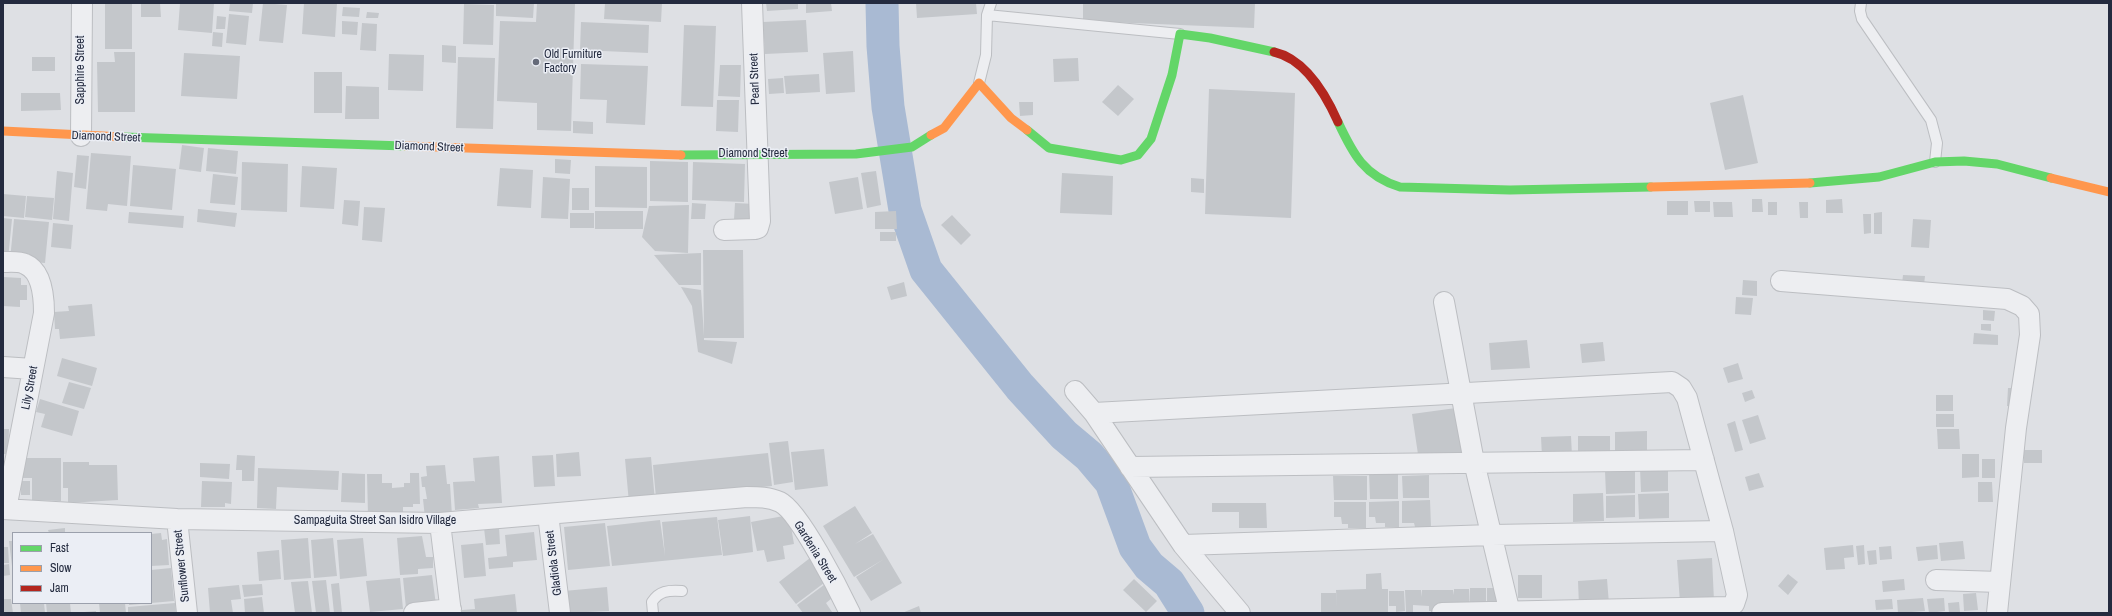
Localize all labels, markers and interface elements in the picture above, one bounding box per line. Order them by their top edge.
street label: Sapphire Street [74,36,88,104]
place label: Old Furniture Factory [544,48,602,76]
street label: Pearl Street [747,53,763,105]
marker: Old Furniture Factory [531,57,541,67]
street label: Diamond Street [71,129,141,145]
street label: Diamond Street [394,139,464,155]
street label: Diamond Street [719,147,787,161]
street label: Lily Street [19,365,41,411]
street label: Sampaguita Street San Isidro Village [294,514,456,528]
street label: Gardenia Street [790,518,840,586]
street label: Sunflower Street [171,529,193,603]
street label: Gladiola Street [543,530,565,596]
legend [12,532,152,604]
text: Fast [50,540,69,556]
text: Slow [50,560,71,576]
text: Jam [50,580,69,596]

